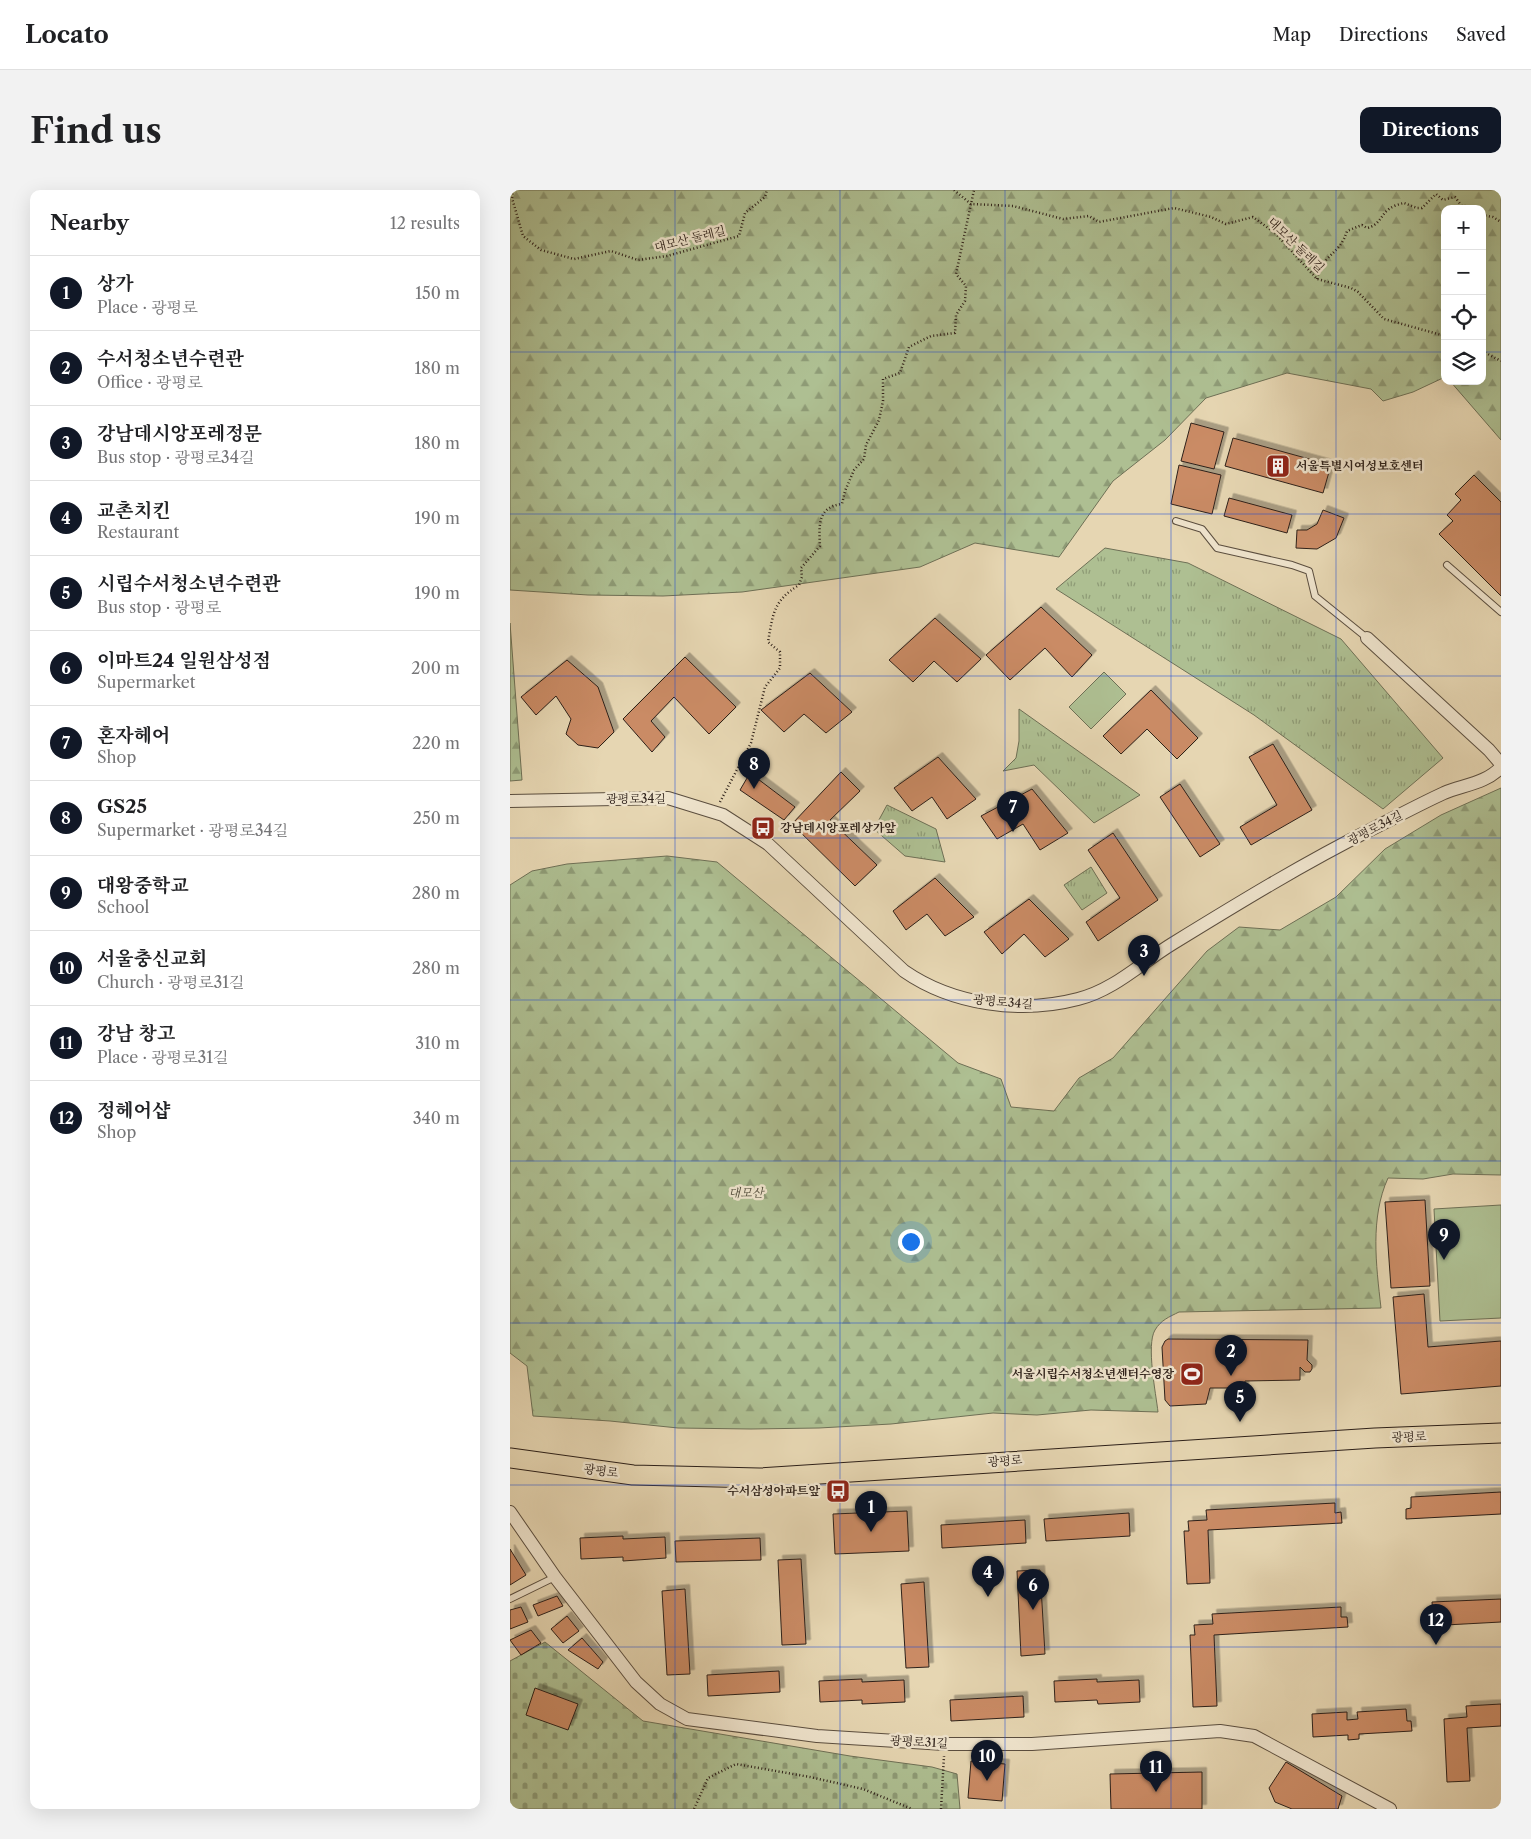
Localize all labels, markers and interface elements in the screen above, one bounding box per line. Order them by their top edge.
text: Locato [25,20,109,49]
text: Map [1272,24,1311,46]
text: Directions [1339,24,1428,46]
text: Saved [1456,24,1506,46]
button: Directions [1360,107,1501,153]
text: Find us [30,109,162,152]
map controls [1441,205,1486,385]
button: + [1441,205,1486,250]
text: Nearby [50,210,129,235]
text: 12 results [390,213,460,233]
street label: 대모산 둘레길 [1265,214,1328,275]
street label: 대모산 둘레길 [653,222,727,255]
button: − [1441,250,1486,295]
text: 상가 [97,272,134,295]
text: 1 [62,283,70,303]
text: 150 m [415,283,460,303]
button: locate [1441,295,1486,340]
text: Place · 광평로 [97,297,198,317]
button: layers [1441,340,1486,385]
text: 수서청소년수련관 [97,347,244,370]
text: 2 [61,358,71,378]
text: 180 m [414,358,460,378]
text: Office · 광평로 [97,372,202,392]
text: 강남데시앙포레정문 [97,422,262,445]
text: 3 [61,433,71,453]
text: 180 m [414,433,460,453]
text: Bus stop · 광평로34길 [97,447,254,467]
building icon: 서울특별시여성보호센터 [1265,453,1291,479]
place label: 서울특별시여성보호센터 [1296,458,1424,473]
text: 교촌치킨 [97,499,170,522]
text: 4 [61,508,71,528]
text: 190 m [415,508,460,528]
text: Restaurant [97,522,179,542]
text: 시립수서청소년수련관 [97,572,281,595]
text: 5 [62,583,70,603]
text: 190 m [415,583,460,603]
text: Bus stop · 광평로 [97,597,221,617]
text: 이마트24 일원삼성점 [97,649,271,672]
text: 6 [61,658,71,678]
text: 200 m [411,658,460,678]
text: Supermarket [97,672,195,692]
text: 혼자헤어 [97,724,170,747]
text: 7 [62,733,70,753]
text: 220 m [412,733,460,753]
text: Shop [97,747,136,767]
pin: 8 [738,748,770,789]
street label: 광평로34길 [606,791,666,806]
pin: 7 [997,791,1029,832]
text: GS25 [97,795,147,818]
street label: 광평로34길 [1345,807,1405,848]
text: 8 [61,808,71,828]
text: 250 m [413,808,460,828]
bus stop icon: 강남데시앙포레상가앞 [750,815,776,841]
text: Supermarket · 광평로34길 [97,820,288,840]
place label: 강남데시앙포레상가앞 [780,820,896,835]
text: 대왕중학교 [97,874,189,897]
text: 9 [61,883,71,903]
text: 280 m [412,883,460,903]
text: School [97,897,149,917]
pin: 3 [1128,935,1160,976]
text: 서울충신교회 [97,947,207,970]
text: 10 [57,958,75,978]
text: 280 m [412,958,460,978]
text: Church · 광평로31길 [97,972,245,992]
street label: 광평로34길 [973,991,1034,1012]
text: 강남 창고 [97,1022,175,1045]
text: 11 [59,1033,73,1053]
text: 310 m [415,1033,460,1053]
text: Place · 광평로31길 [97,1047,229,1067]
text: 정헤어샵 [97,1099,170,1122]
text: 12 [58,1108,74,1128]
text: 340 m [413,1108,460,1128]
text: Shop [97,1122,136,1142]
park label: 대모산 [729,1185,766,1200]
pin: 9 [1428,1219,1460,1260]
your location [898,1229,924,1255]
pin: 2 [1215,1335,1247,1376]
sports icon: 서울시립수서청소년센터수영장 [1179,1361,1205,1387]
place label: 서울시립수서청소년센터수영장 [1012,1366,1174,1381]
pin: 5 [1224,1381,1256,1422]
street label: 광평로 [1391,1428,1427,1445]
street label: 광평로 [987,1452,1023,1469]
street label: 광평로 [583,1461,620,1480]
bus stop icon: 수서삼성아파트앞 [825,1478,851,1504]
place label: 수서삼성아파트앞 [727,1483,820,1498]
pin: 1 [855,1491,887,1532]
pin: 4 [972,1556,1004,1597]
pin: 6 [1017,1569,1049,1610]
pin: 12 [1420,1604,1452,1645]
street label: 광평로31길 [890,1732,948,1751]
pin: 10 [971,1740,1003,1781]
pin: 11 [1140,1751,1172,1792]

